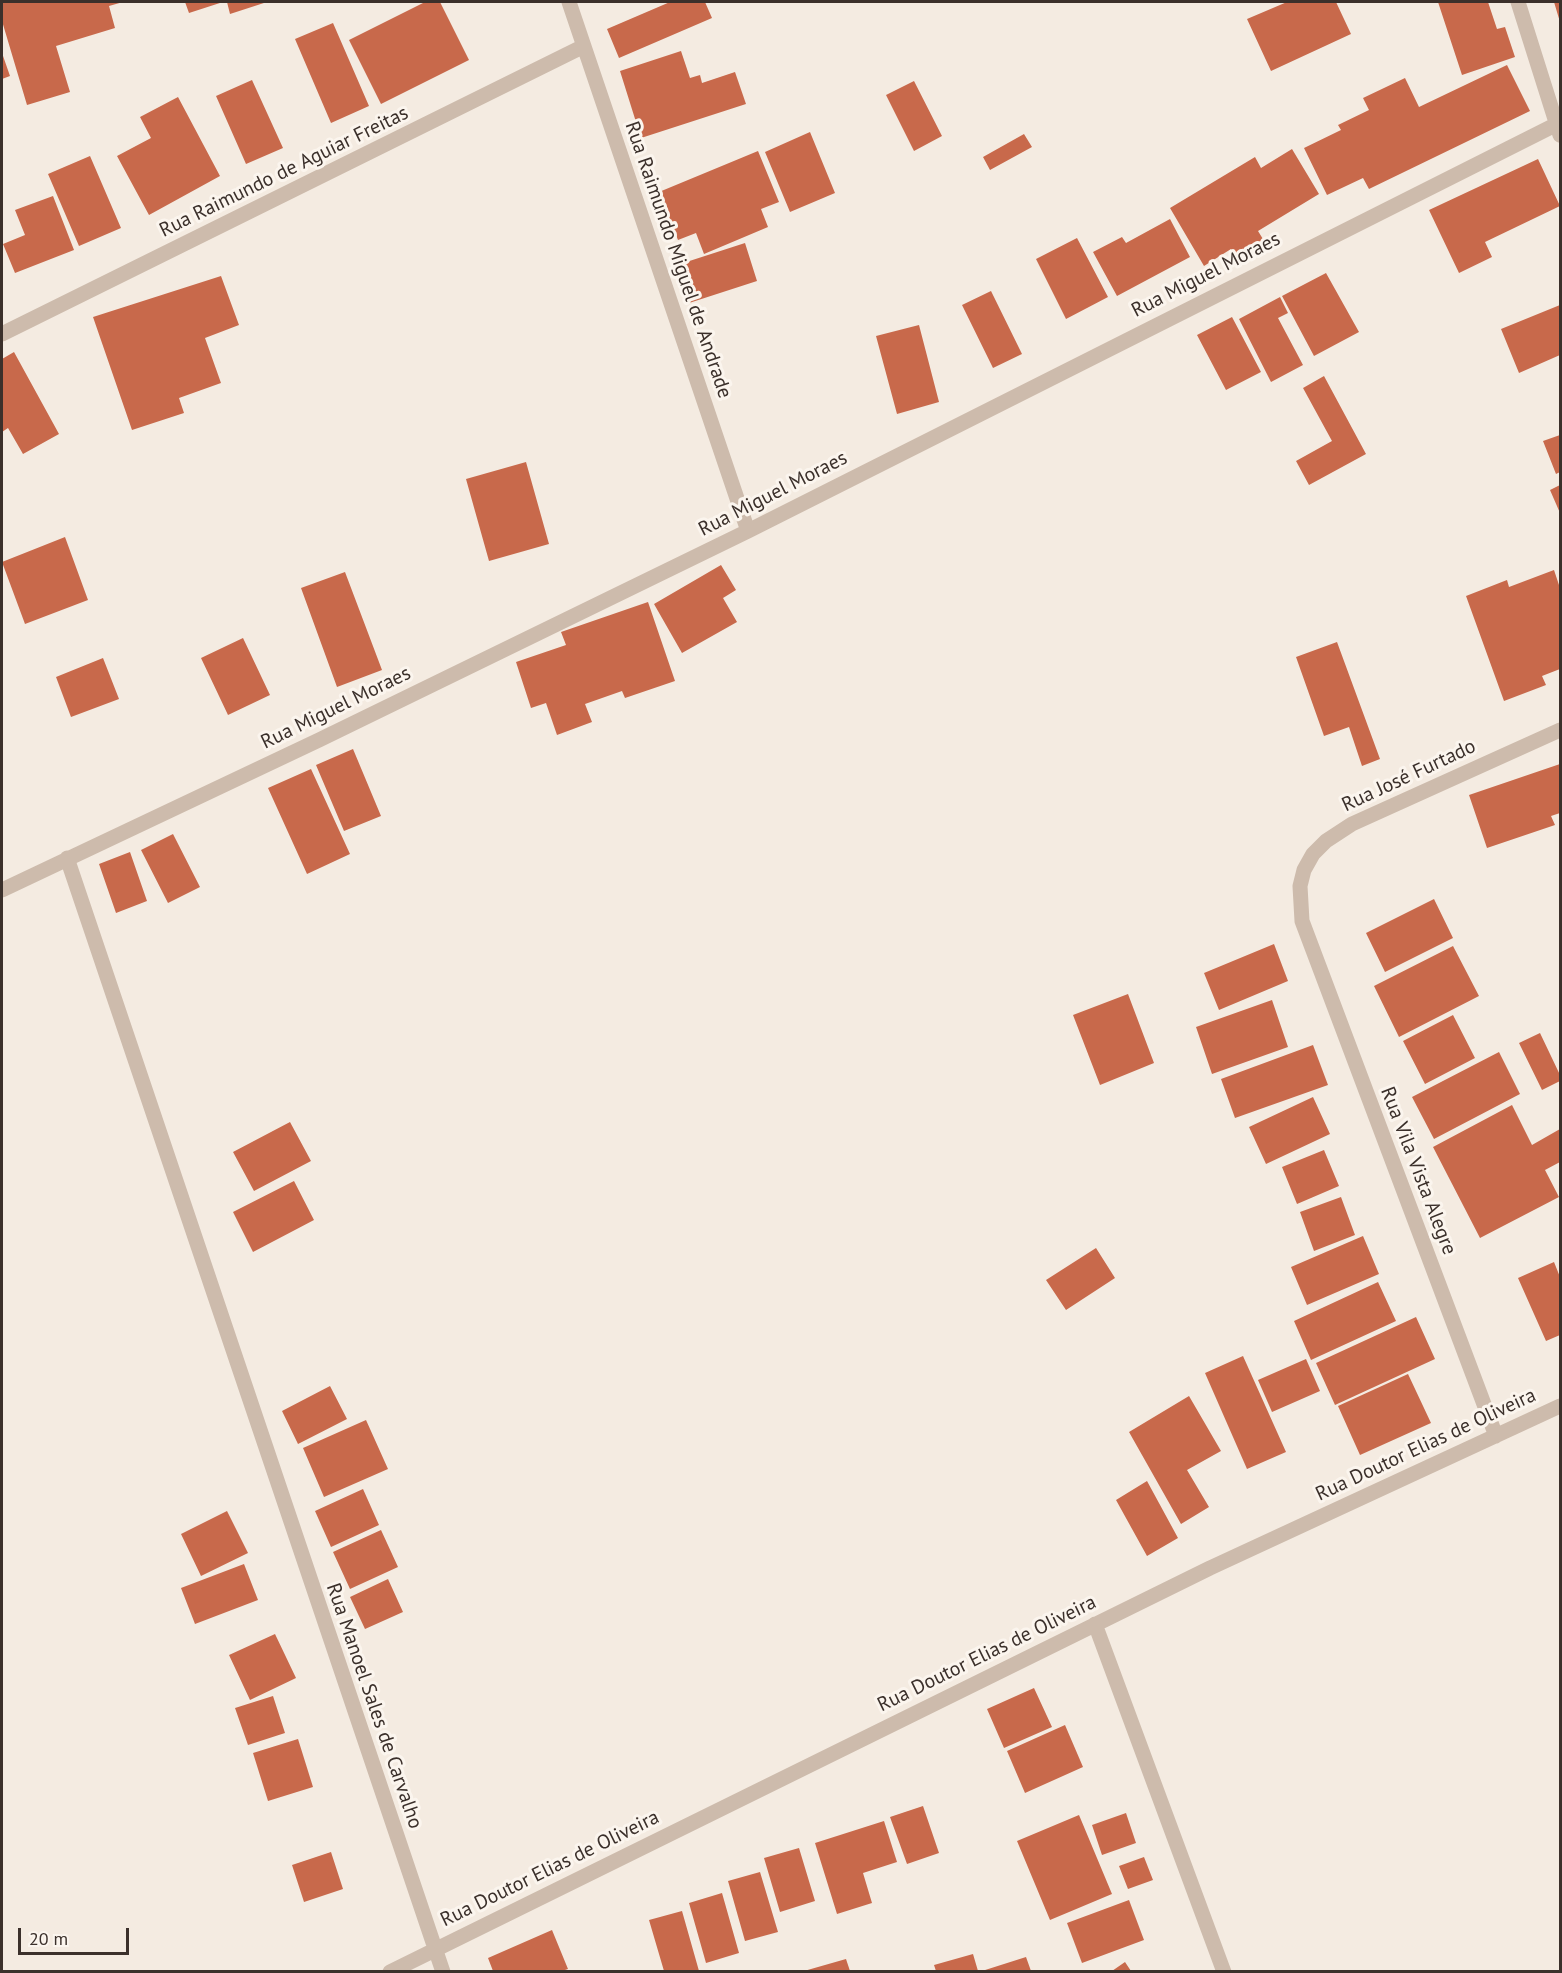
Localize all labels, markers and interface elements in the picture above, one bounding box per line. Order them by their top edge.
street label: Rua Raimundo de Aguiar Freitas [156,101,412,243]
street label: Rua Raimundo Miguel de Andrade [619,119,737,401]
street label: Rua Miguel Moraes [1128,227,1284,323]
street label: Rua Miguel Moraes [695,446,851,542]
street label: Rua Miguel Moraes [257,661,415,755]
street label: Rua José Furtado [1338,735,1480,817]
street label: Rua Vila Vista Alegre [1375,1084,1461,1258]
street label: Rua Doutor Elias de Oliveira [1312,1383,1540,1507]
street label: Rua Manoel Sales de Carvalho [321,1580,427,1832]
street label: Rua Doutor Elias de Oliveira [874,1591,1100,1717]
street label: Rua Doutor Elias de Oliveira [437,1806,663,1932]
scale bar [21,1916,132,1954]
text: 20 m [29,1927,68,1950]

